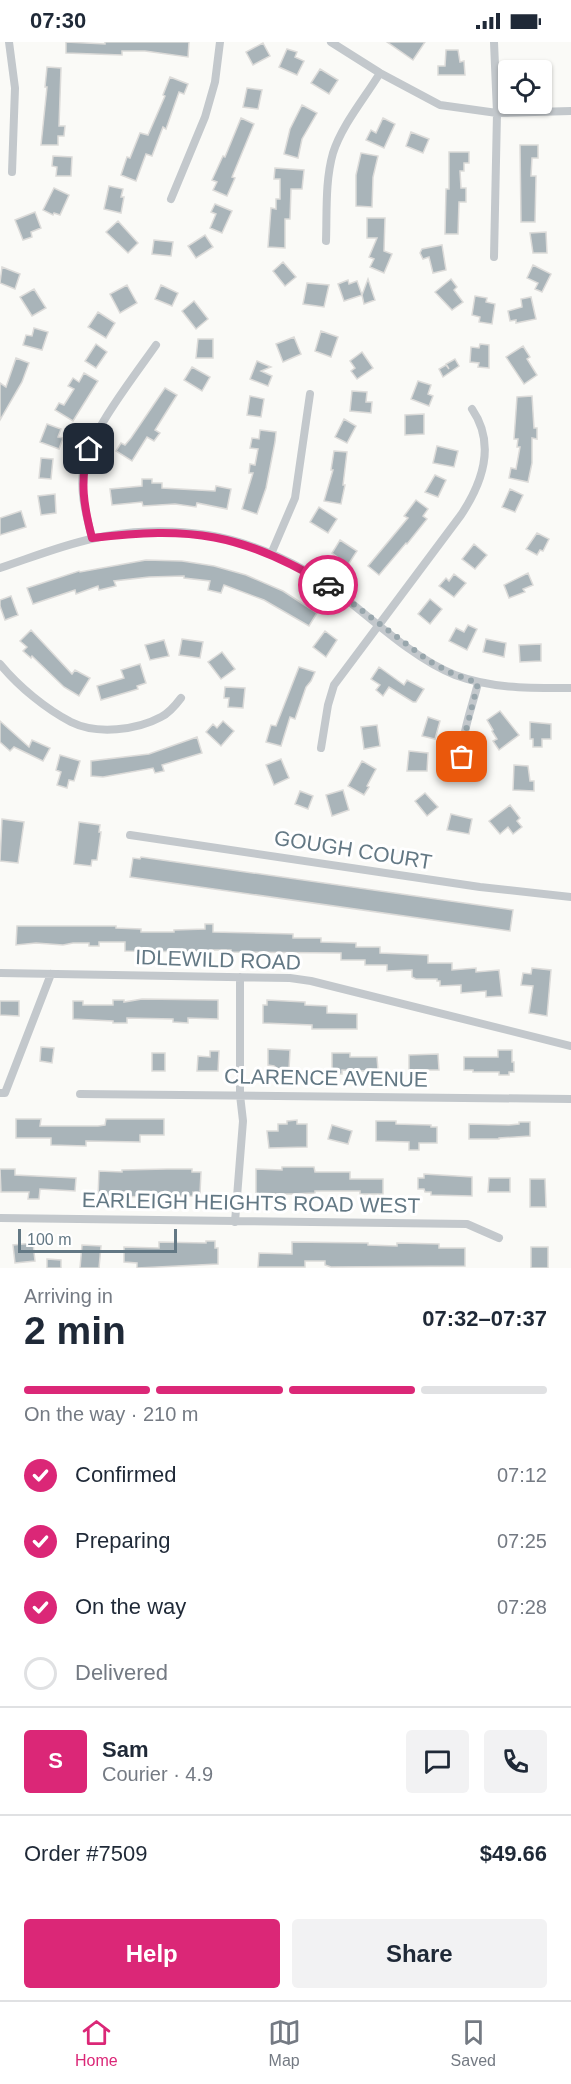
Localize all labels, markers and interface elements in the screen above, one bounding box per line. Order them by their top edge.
text: 07:30 [30,8,86,33]
map controls [498,60,552,114]
button: locate [498,60,552,114]
pin [63,423,114,474]
icon: home [72,432,105,465]
courier [298,555,358,615]
icon: car [312,569,345,602]
pin [436,731,487,782]
icon: bag [445,740,478,773]
street label: GOUGH COURT [273,826,434,873]
street label: IDLEWILD ROAD [135,945,301,974]
street label: CLARENCE AVENUE [224,1064,428,1091]
street label: EARLEIGH HEIGHTS ROAD WEST [82,1188,421,1217]
scale bar [18,1226,177,1254]
text: 100 m [27,1231,71,1248]
text: Arriving in [24,1285,113,1307]
text: 07:32–07:37 [422,1306,547,1331]
text: 2 min [24,1309,126,1352]
text: On the way · 210 m [24,1403,199,1425]
icon: check [24,1459,57,1492]
text: Confirmed [75,1462,176,1487]
text: 07:12 [497,1464,547,1486]
icon: check [24,1525,57,1558]
text: Preparing [75,1528,170,1553]
text: 07:25 [497,1530,547,1552]
icon: check [24,1591,57,1624]
text: On the way [75,1594,186,1619]
text: 07:28 [497,1596,547,1618]
text: Delivered [75,1660,168,1685]
button: chat [406,1730,469,1793]
button: phone [484,1730,547,1793]
text: Sam [102,1737,148,1762]
text: S [48,1748,63,1773]
text: Courier · 4.9 [102,1763,213,1785]
text: Order #7509 [24,1841,148,1866]
text: $49.66 [480,1841,547,1866]
button: Help [24,1919,280,1988]
button: Share [292,1919,547,1988]
tab: Home [75,2016,118,2070]
tab: Map [268,2016,301,2070]
tab: Saved [451,2016,496,2070]

